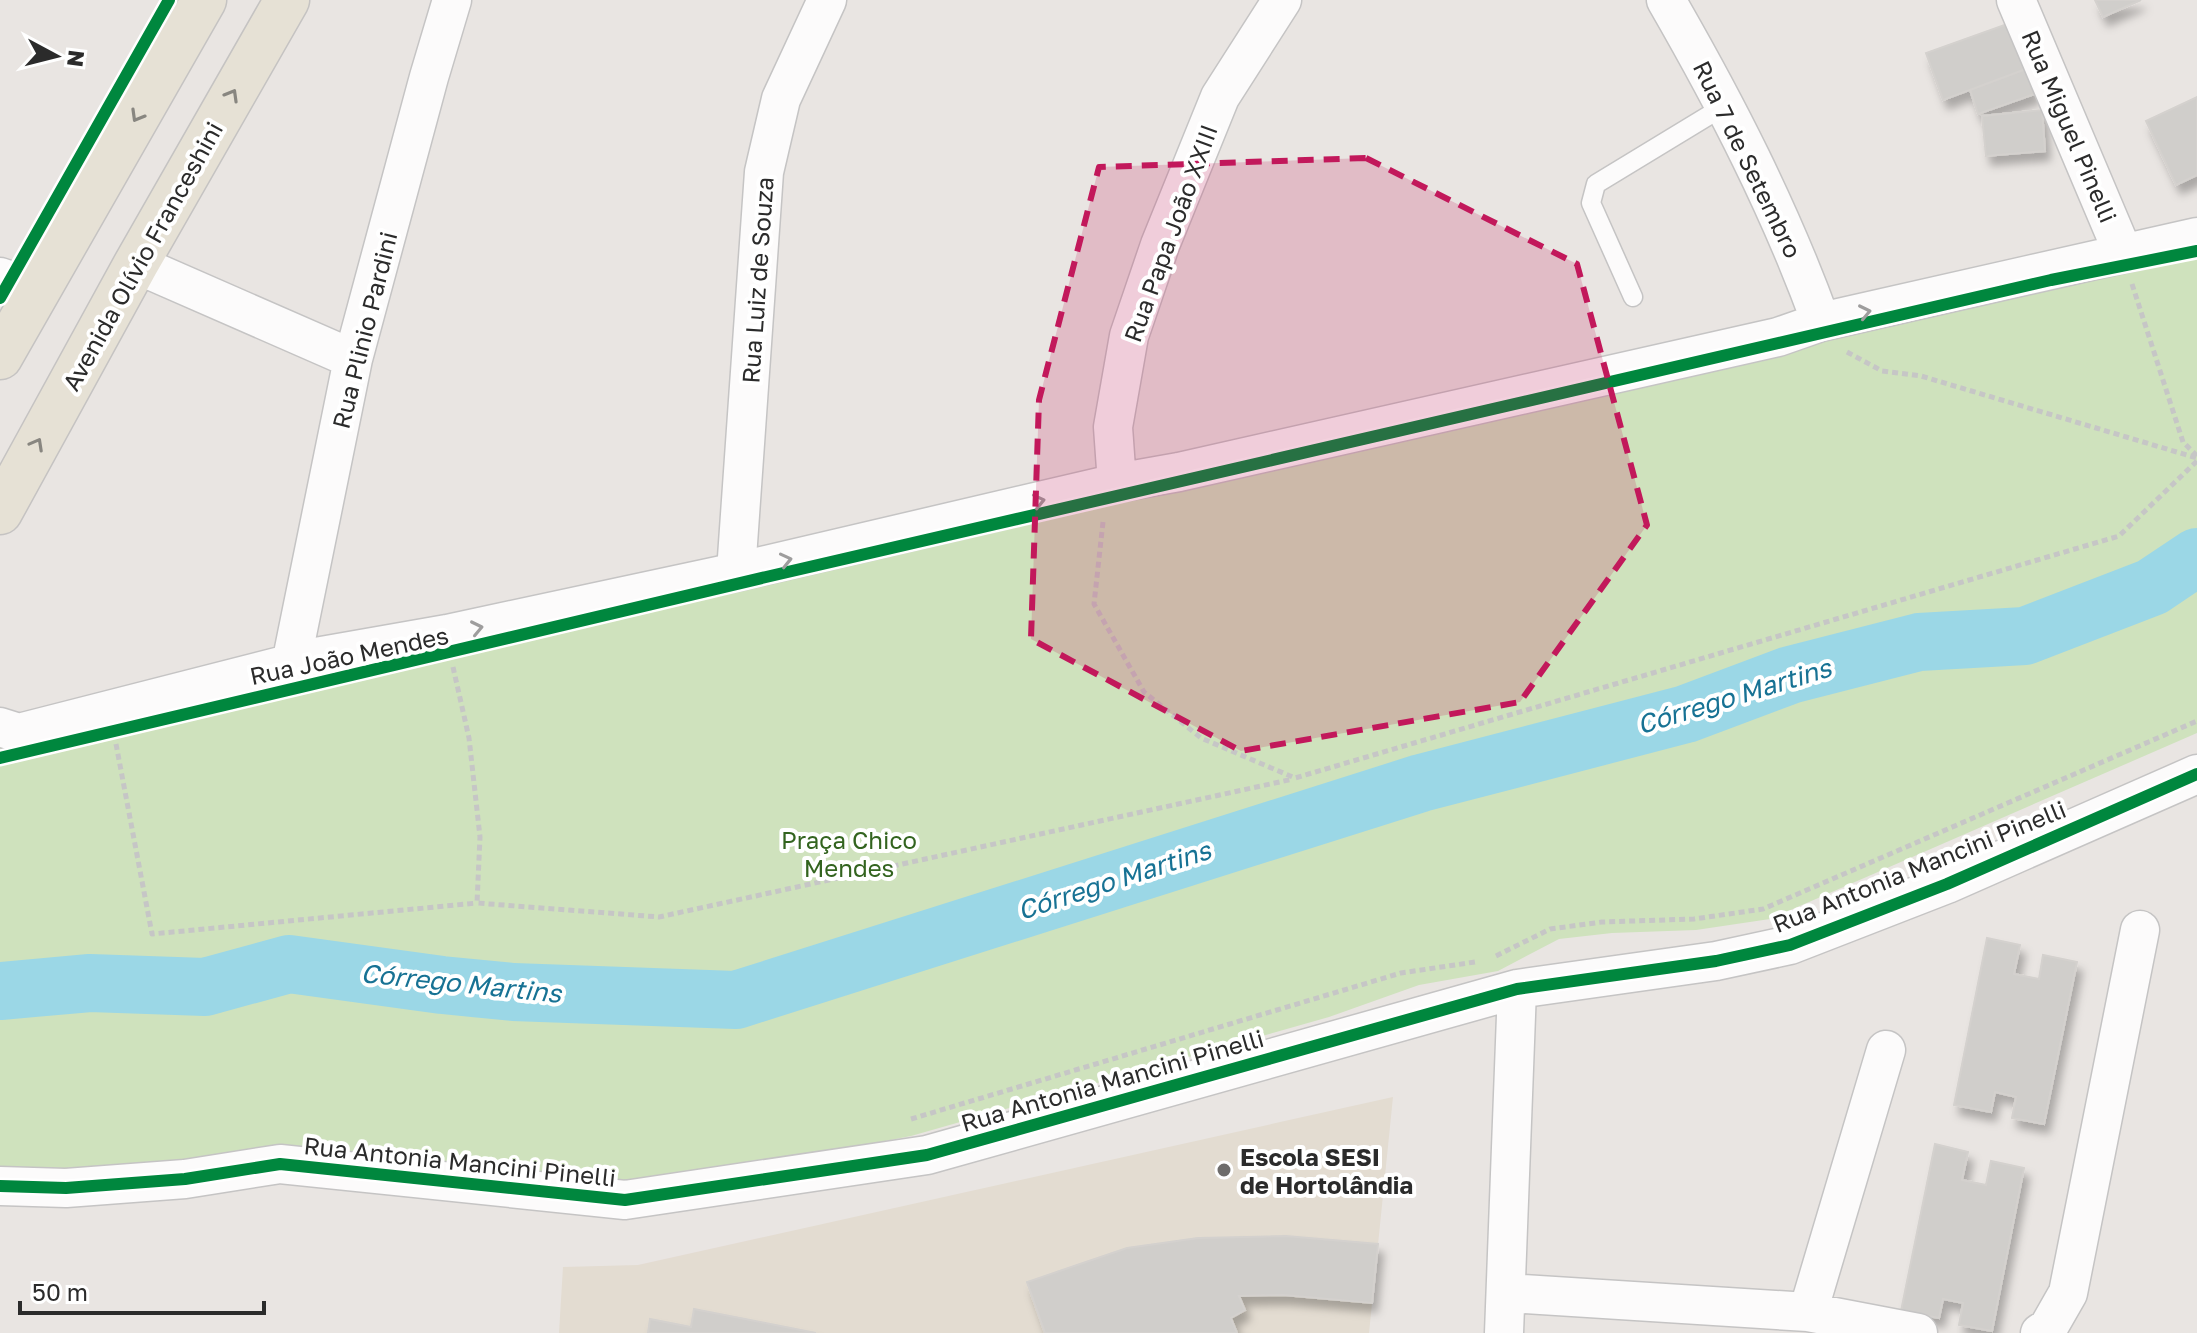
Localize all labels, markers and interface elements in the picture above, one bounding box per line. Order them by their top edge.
north arrow [16,16,96,96]
street label: Rua Miguel Pinelli [2016,25,2124,227]
text: N [62,49,91,68]
street label: Rua 7 de Setembro [1688,56,1808,262]
one-way arrow [223,89,238,103]
one-way arrow [131,107,147,122]
street label: Avenida Olívio Franceshini [56,116,228,396]
street label: Rua Papa João XXIII [1117,120,1223,346]
street label: Rua Luiz de Souza [735,176,779,384]
street label: Rua Plinio Pardini [326,229,402,431]
one-way arrow [1858,304,1872,321]
one-way arrow [28,438,43,452]
one-way arrow [1032,494,1045,511]
one-way arrow [778,553,792,570]
street label: Rua João Mendes [247,620,451,690]
one-way arrow [470,620,483,637]
water label: Córrego Martins [1633,651,1836,740]
street label: Rua Antonia Mancini Pinelli [1768,794,2070,938]
park label: Praça Chico Mendes [781,825,917,882]
water label: Córrego Martins [1013,834,1216,926]
water label: Córrego Martins [359,957,564,1009]
street label: Rua Antonia Mancini Pinelli [957,1023,1267,1137]
street label: Rua Antonia Mancini Pinelli [303,1130,617,1192]
place label: Escola SESI de Hortolândia [1240,1142,1413,1199]
marker: Escola SESI de Hortolândia [1215,1161,1233,1179]
scale bar [20,1265,264,1315]
text: 50 m [32,1277,88,1306]

